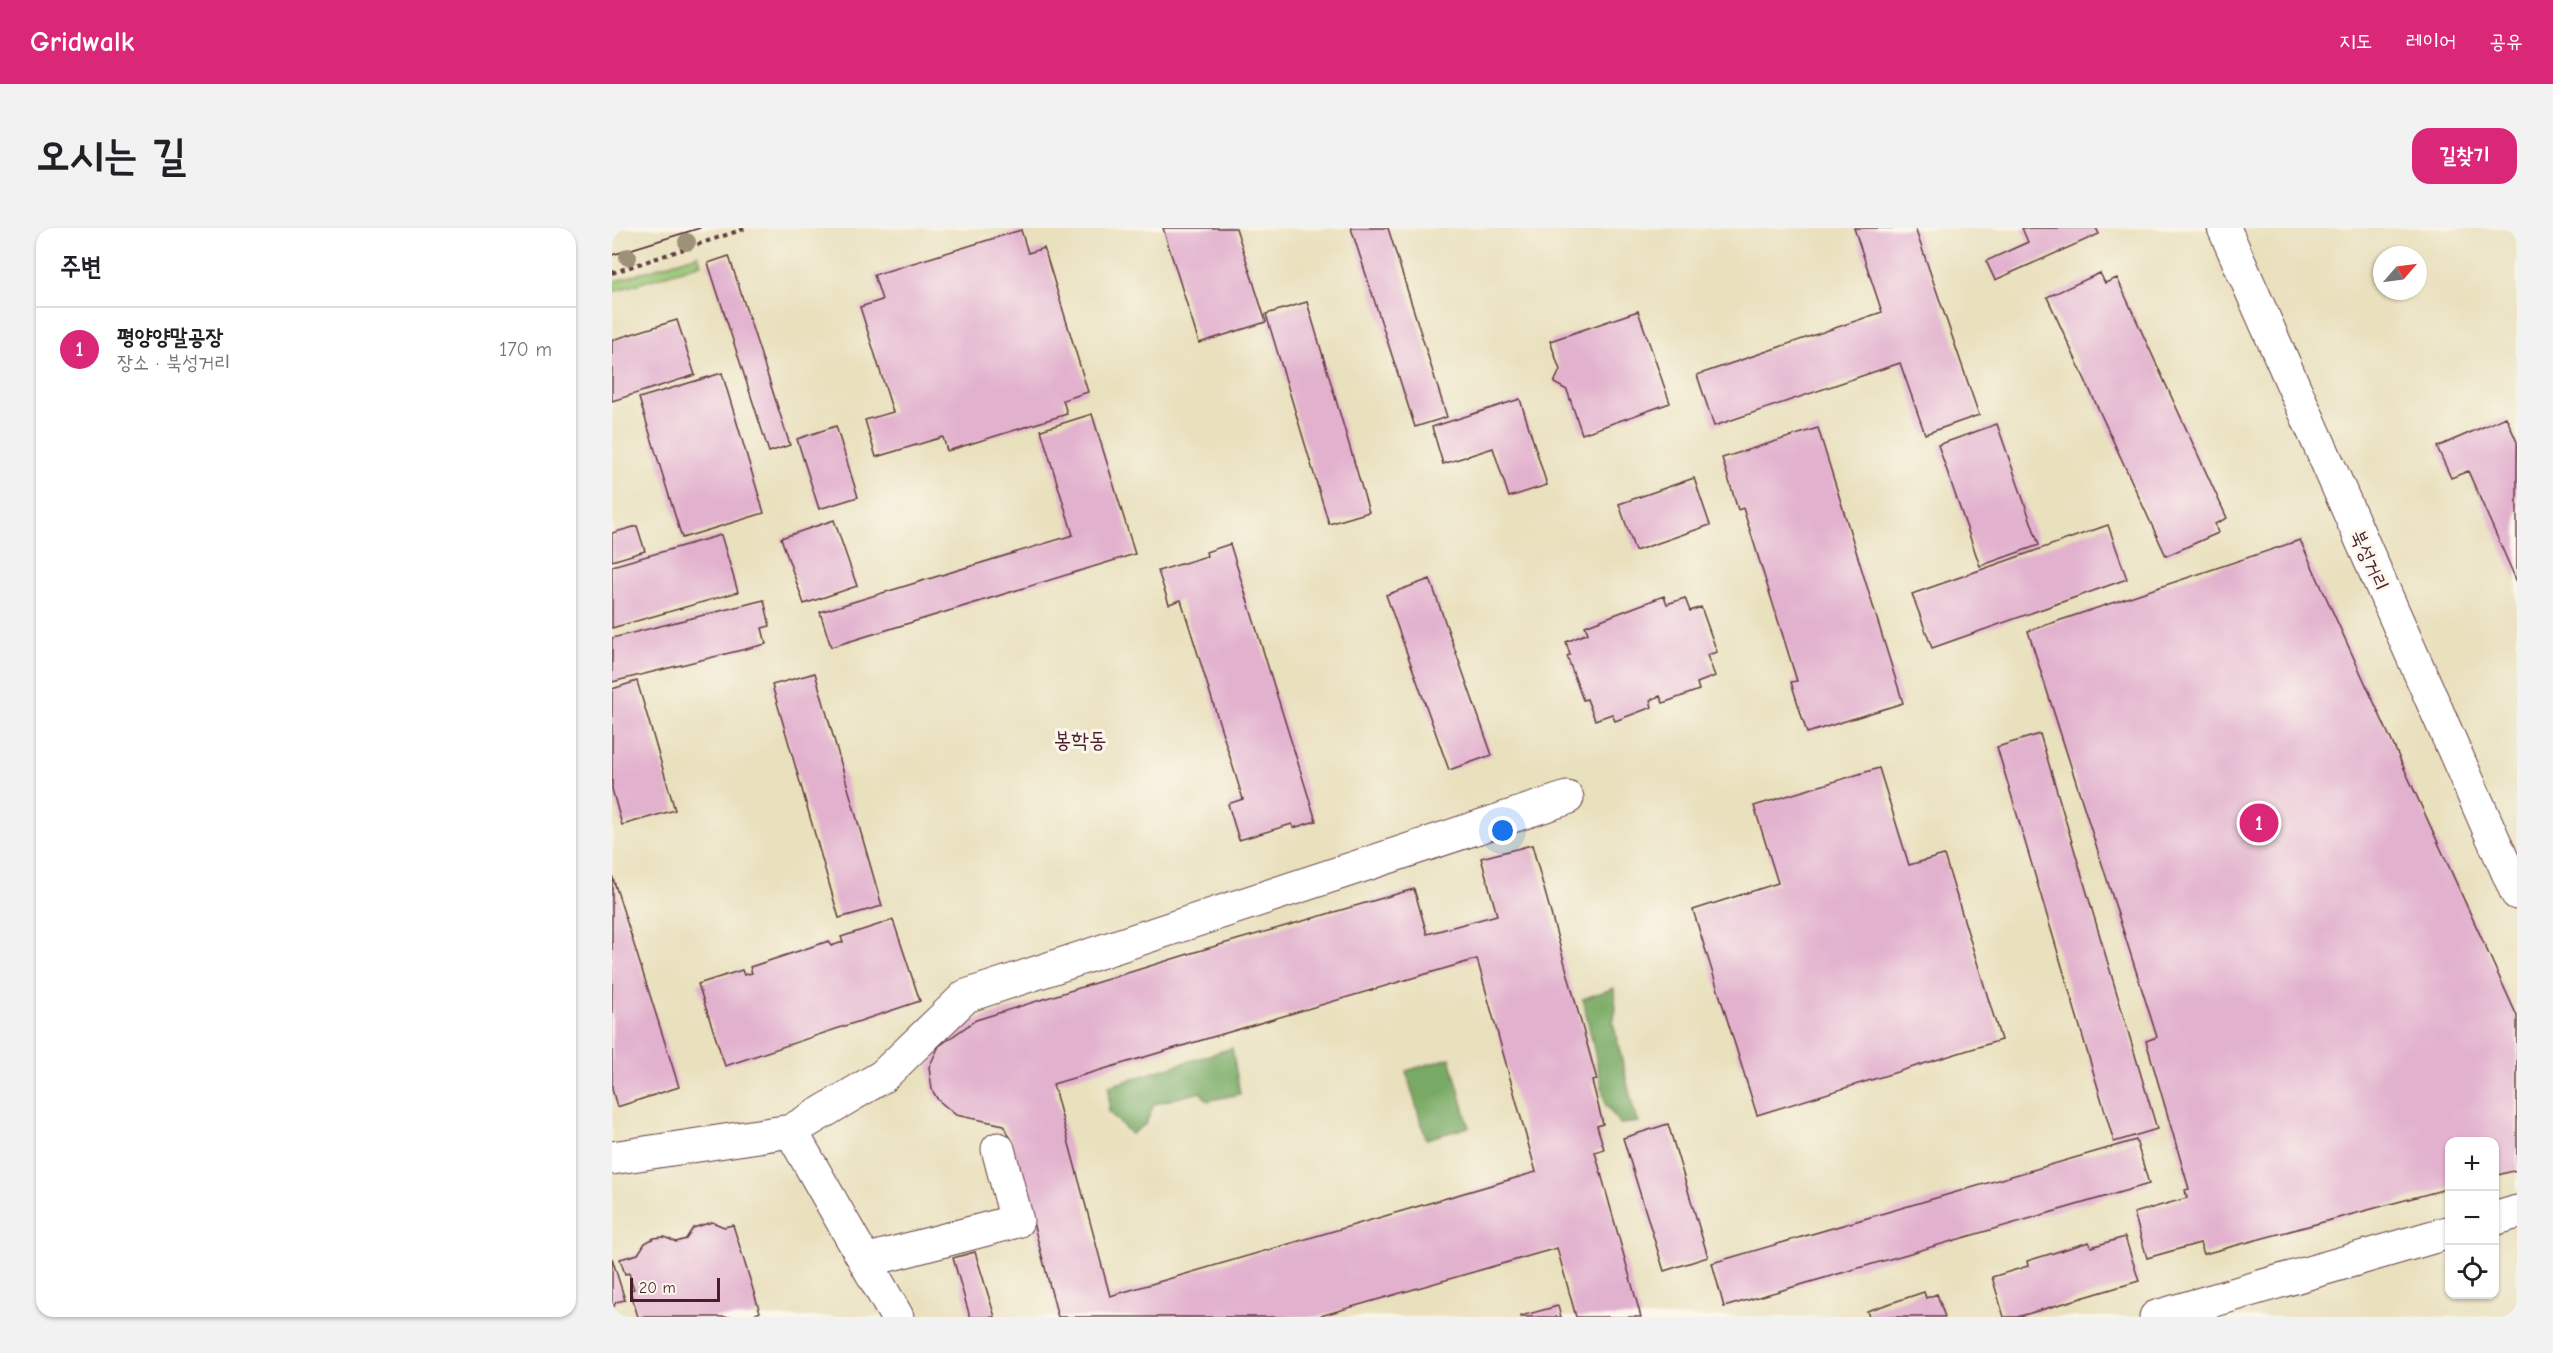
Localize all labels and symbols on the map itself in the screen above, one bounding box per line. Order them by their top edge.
north arrow [2373,246,2427,300]
street label: 북성거리 [2346,526,2393,594]
district label: 봉학동 [1053,727,1107,753]
pin: 1 [2240,800,2278,846]
your location [1488,816,1517,845]
scale bar [630,1275,720,1302]

